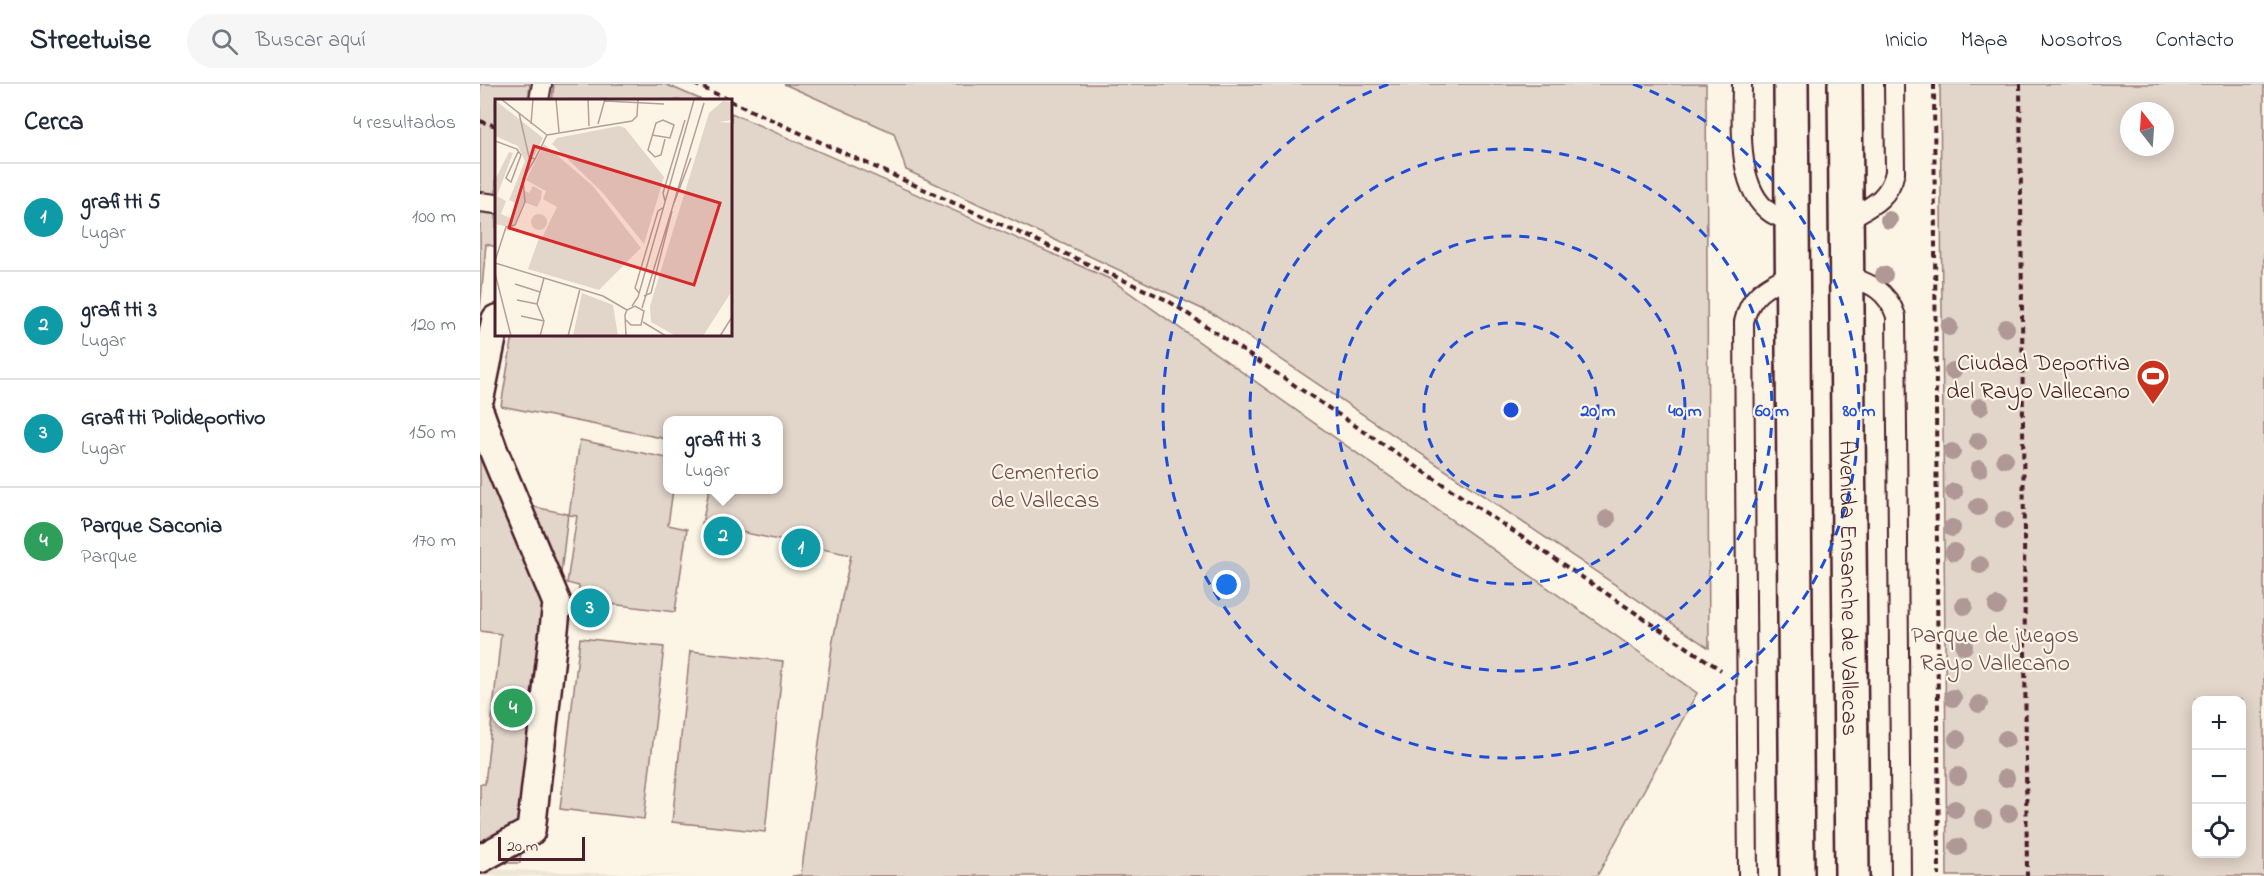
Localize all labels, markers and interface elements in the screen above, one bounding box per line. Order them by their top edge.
search box [187,14,607,68]
text: Streetwise [30,21,151,62]
icon: search [208,25,241,58]
text: Buscar aquí [256,25,366,57]
text: Inicio [1885,26,1928,56]
text: Mapa [1961,26,2008,56]
text: Nosotros [2041,26,2123,56]
text: Contacto [2156,26,2234,56]
inset map [495,99,732,336]
north arrow [2120,102,2174,156]
text: Cerca [24,104,84,142]
text: 4 resultados [353,109,456,138]
text: grafitti 5 [81,187,161,219]
text: 1 [40,203,47,232]
text: 100 m [412,203,456,232]
text: Lugar [81,219,126,248]
text: grafitti 3 [81,295,157,327]
text: 2 [39,311,48,340]
text: 120 m [411,311,456,340]
text: Lugar [81,327,126,356]
place label: Ciudad Deportiva del Rayo Vallecano [1946,347,2130,411]
sports icon: Ciudad Deportiva del Rayo Vallecano [2135,358,2171,405]
text: 20 m [1579,399,1616,425]
text: 40 m [1668,399,1702,425]
text: 60 m [1755,399,1789,425]
text: 80 m [1842,399,1876,425]
centre of rings [1501,400,1521,420]
text: Grafitti Polideportivo [81,403,266,435]
popup [663,416,783,494]
text: 3 [39,419,48,448]
text: 150 m [409,419,456,448]
text: grafitti 3 [685,425,761,457]
text: Lugar [81,435,126,464]
street label: Avenida Ensanche de Vallecas [1828,440,1866,736]
park label: Cementerio de Vallecas [990,456,1100,519]
text: Lugar [685,457,730,486]
text: Parque Saconia [81,511,222,543]
pin: 2 [704,514,742,558]
pin: 1 [782,526,820,570]
text: 4 [39,527,48,556]
text: 170 m [412,527,456,556]
text: Parque [81,543,137,572]
your location [1212,570,1241,599]
pin: 3 [570,586,610,630]
park label: Parque de juegos Rayo Vallecano [1911,619,2079,683]
pin: 4 [494,686,532,730]
map controls [2192,696,2246,858]
button: + [2192,696,2246,750]
button: − [2192,750,2246,804]
button: locate [2192,804,2246,858]
scale bar [498,834,585,862]
text: 20 m [507,835,538,859]

